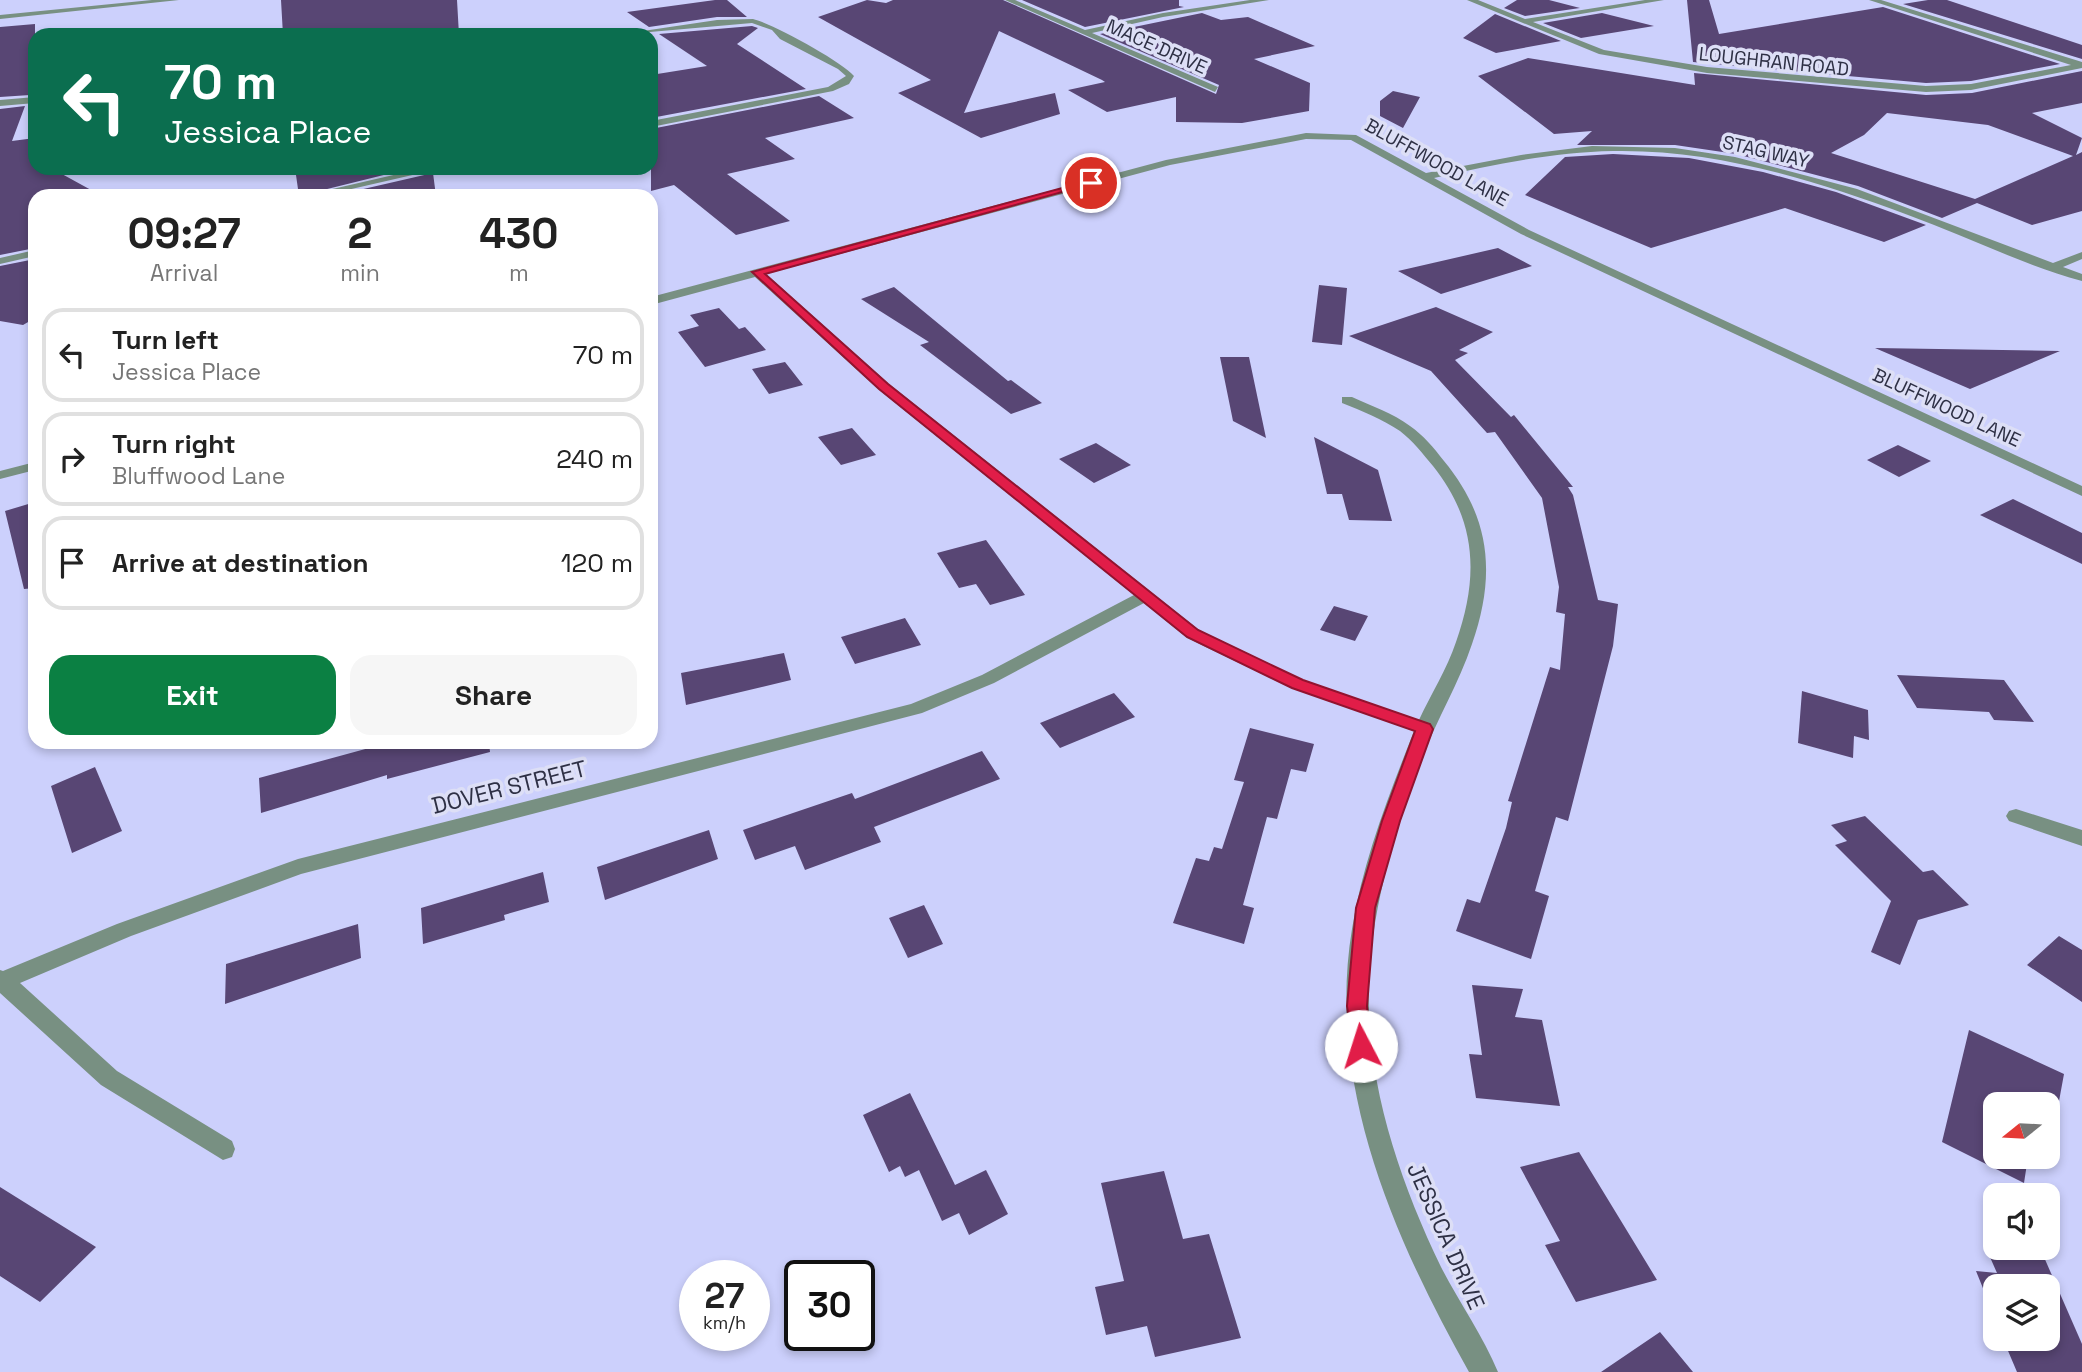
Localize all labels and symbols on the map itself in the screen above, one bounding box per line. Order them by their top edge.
street label: MACE DRIVE [1103,13,1211,80]
street label: LOUGHRAN ROAD [1698,41,1850,82]
street label: BLUFFWOOD LANE [1361,113,1513,212]
street label: STAG WAY [1720,129,1812,174]
pin [1061,153,1121,213]
street label: BLUFFWOOD LANE [1869,362,2025,453]
street label: DOVER STREET [428,753,590,821]
position arrow [1324,1009,1398,1083]
north arrow [1983,1092,2060,1169]
street label: JESSICA DRIVE [1400,1158,1492,1314]
speed limit sign: 30 [784,1260,875,1351]

